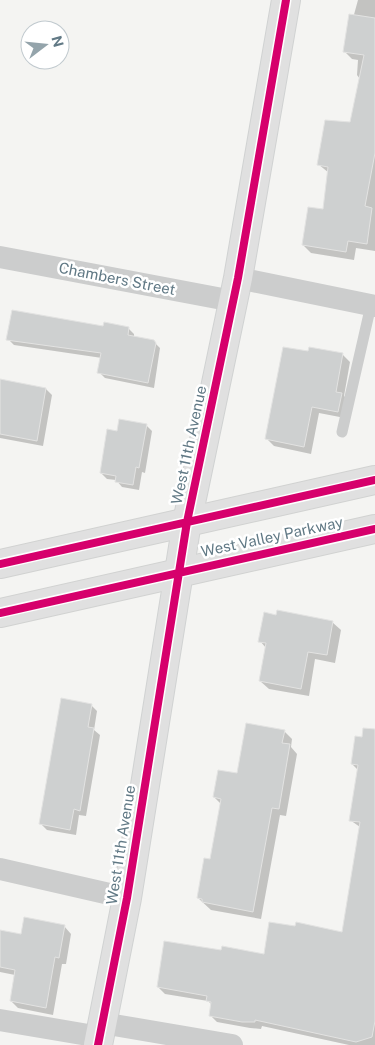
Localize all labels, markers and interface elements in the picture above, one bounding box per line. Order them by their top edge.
north arrow [20,20,70,70]
text: N [48,34,67,49]
street label: Chambers Street [57,259,177,298]
street label: West 11th Avenue [168,384,209,506]
street label: West Valley Parkway [199,513,344,560]
street label: West 11th Avenue [103,784,138,906]

